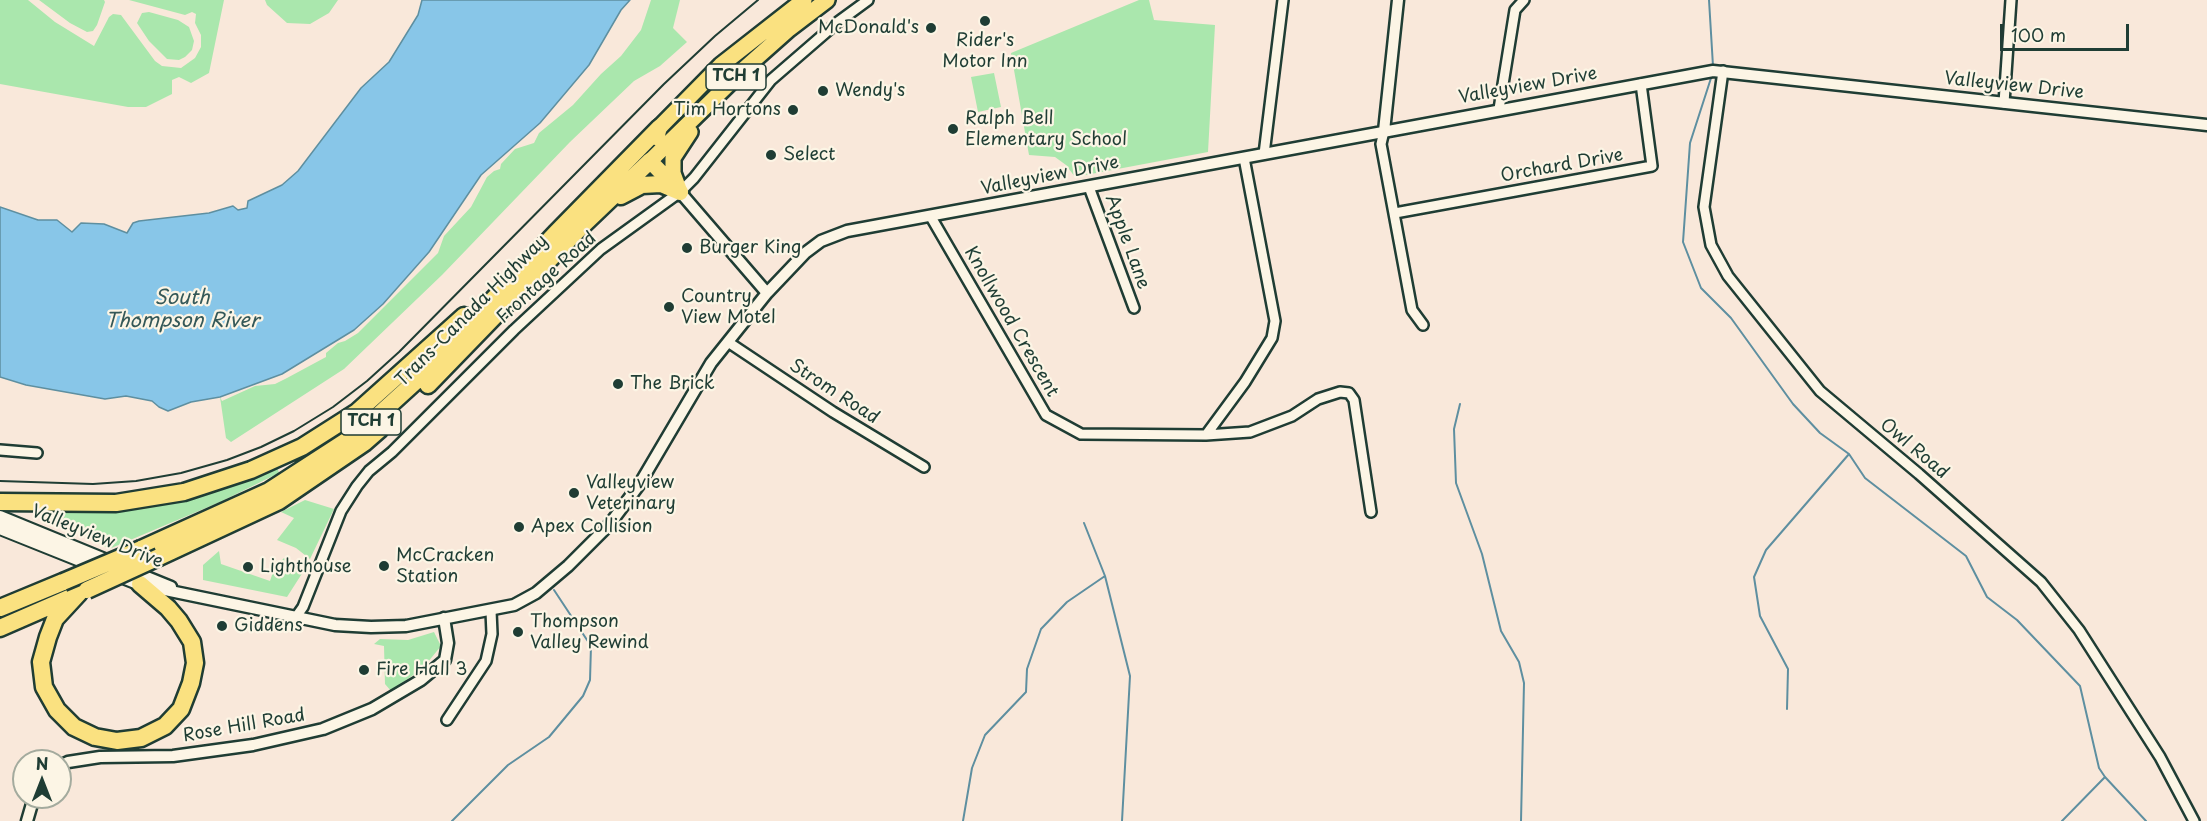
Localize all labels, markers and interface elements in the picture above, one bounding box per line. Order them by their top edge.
scale bar [2003,12,2132,50]
marker: Rider's Motor Inn [978,14,992,28]
place label: McDonald's [818,17,919,39]
marker: McDonald's [924,21,938,35]
text: 100 m [2011,21,2066,48]
place label: Rider's Motor Inn [942,30,1028,72]
street label: Valleyview Drive [1457,63,1599,109]
road number: TCH 1 [706,64,766,90]
street label: Valleyview Drive [1943,68,2085,104]
place label: Wendy's [835,80,905,102]
marker: Wendy's [816,84,830,98]
place label: Tim Hortons [673,99,781,121]
marker: Tim Hortons [786,103,800,117]
place label: Ralph Bell Elementary School [965,108,1127,150]
marker: Ralph Bell Elementary School [946,122,960,136]
place label: Select [783,144,835,166]
street label: Orchard Drive [1499,145,1625,187]
marker: Select [764,148,778,162]
street label: Valleyview Drive [979,152,1121,200]
street label: Apple Lane [1100,192,1154,292]
street label: Frontage Road [493,228,601,328]
street label: Trans-Canada Highway [391,230,553,392]
place label: Burger King [699,237,801,259]
marker: Burger King [680,241,694,255]
street label: Knollwood Crescent [959,243,1063,401]
water label: South Thompson River [105,286,259,333]
place label: Country View Motel [681,286,776,328]
marker: Country View Motel [662,300,676,314]
street label: Strom Road [785,355,883,429]
place label: The Brick [630,373,715,395]
marker: The Brick [611,377,625,391]
road number: TCH 1 [341,409,401,435]
street label: Owl Road [1875,414,1953,484]
place label: Valleyview Veterinary [586,472,676,514]
marker: Valleyview Veterinary [567,486,581,500]
street label: Valleyview Drive [28,501,166,573]
place label: Apex Collision [531,516,653,538]
marker: Apex Collision [512,520,526,534]
place label: McCracken Station [396,545,494,588]
place label: Lighthouse [260,556,352,578]
marker: McCracken Station [377,559,391,573]
marker: Lighthouse [241,560,255,574]
place label: Thompson Valley Rewind [530,611,649,654]
place label: Giddens [234,615,303,637]
marker: Giddens [215,619,229,633]
marker: Thompson Valley Rewind [511,625,525,639]
place label: Fire Hall 3 [376,659,467,681]
marker: Fire Hall 3 [357,663,371,677]
street label: Rose Hill Road [181,705,307,747]
north arrow [12,749,72,809]
text: N [36,751,48,775]

